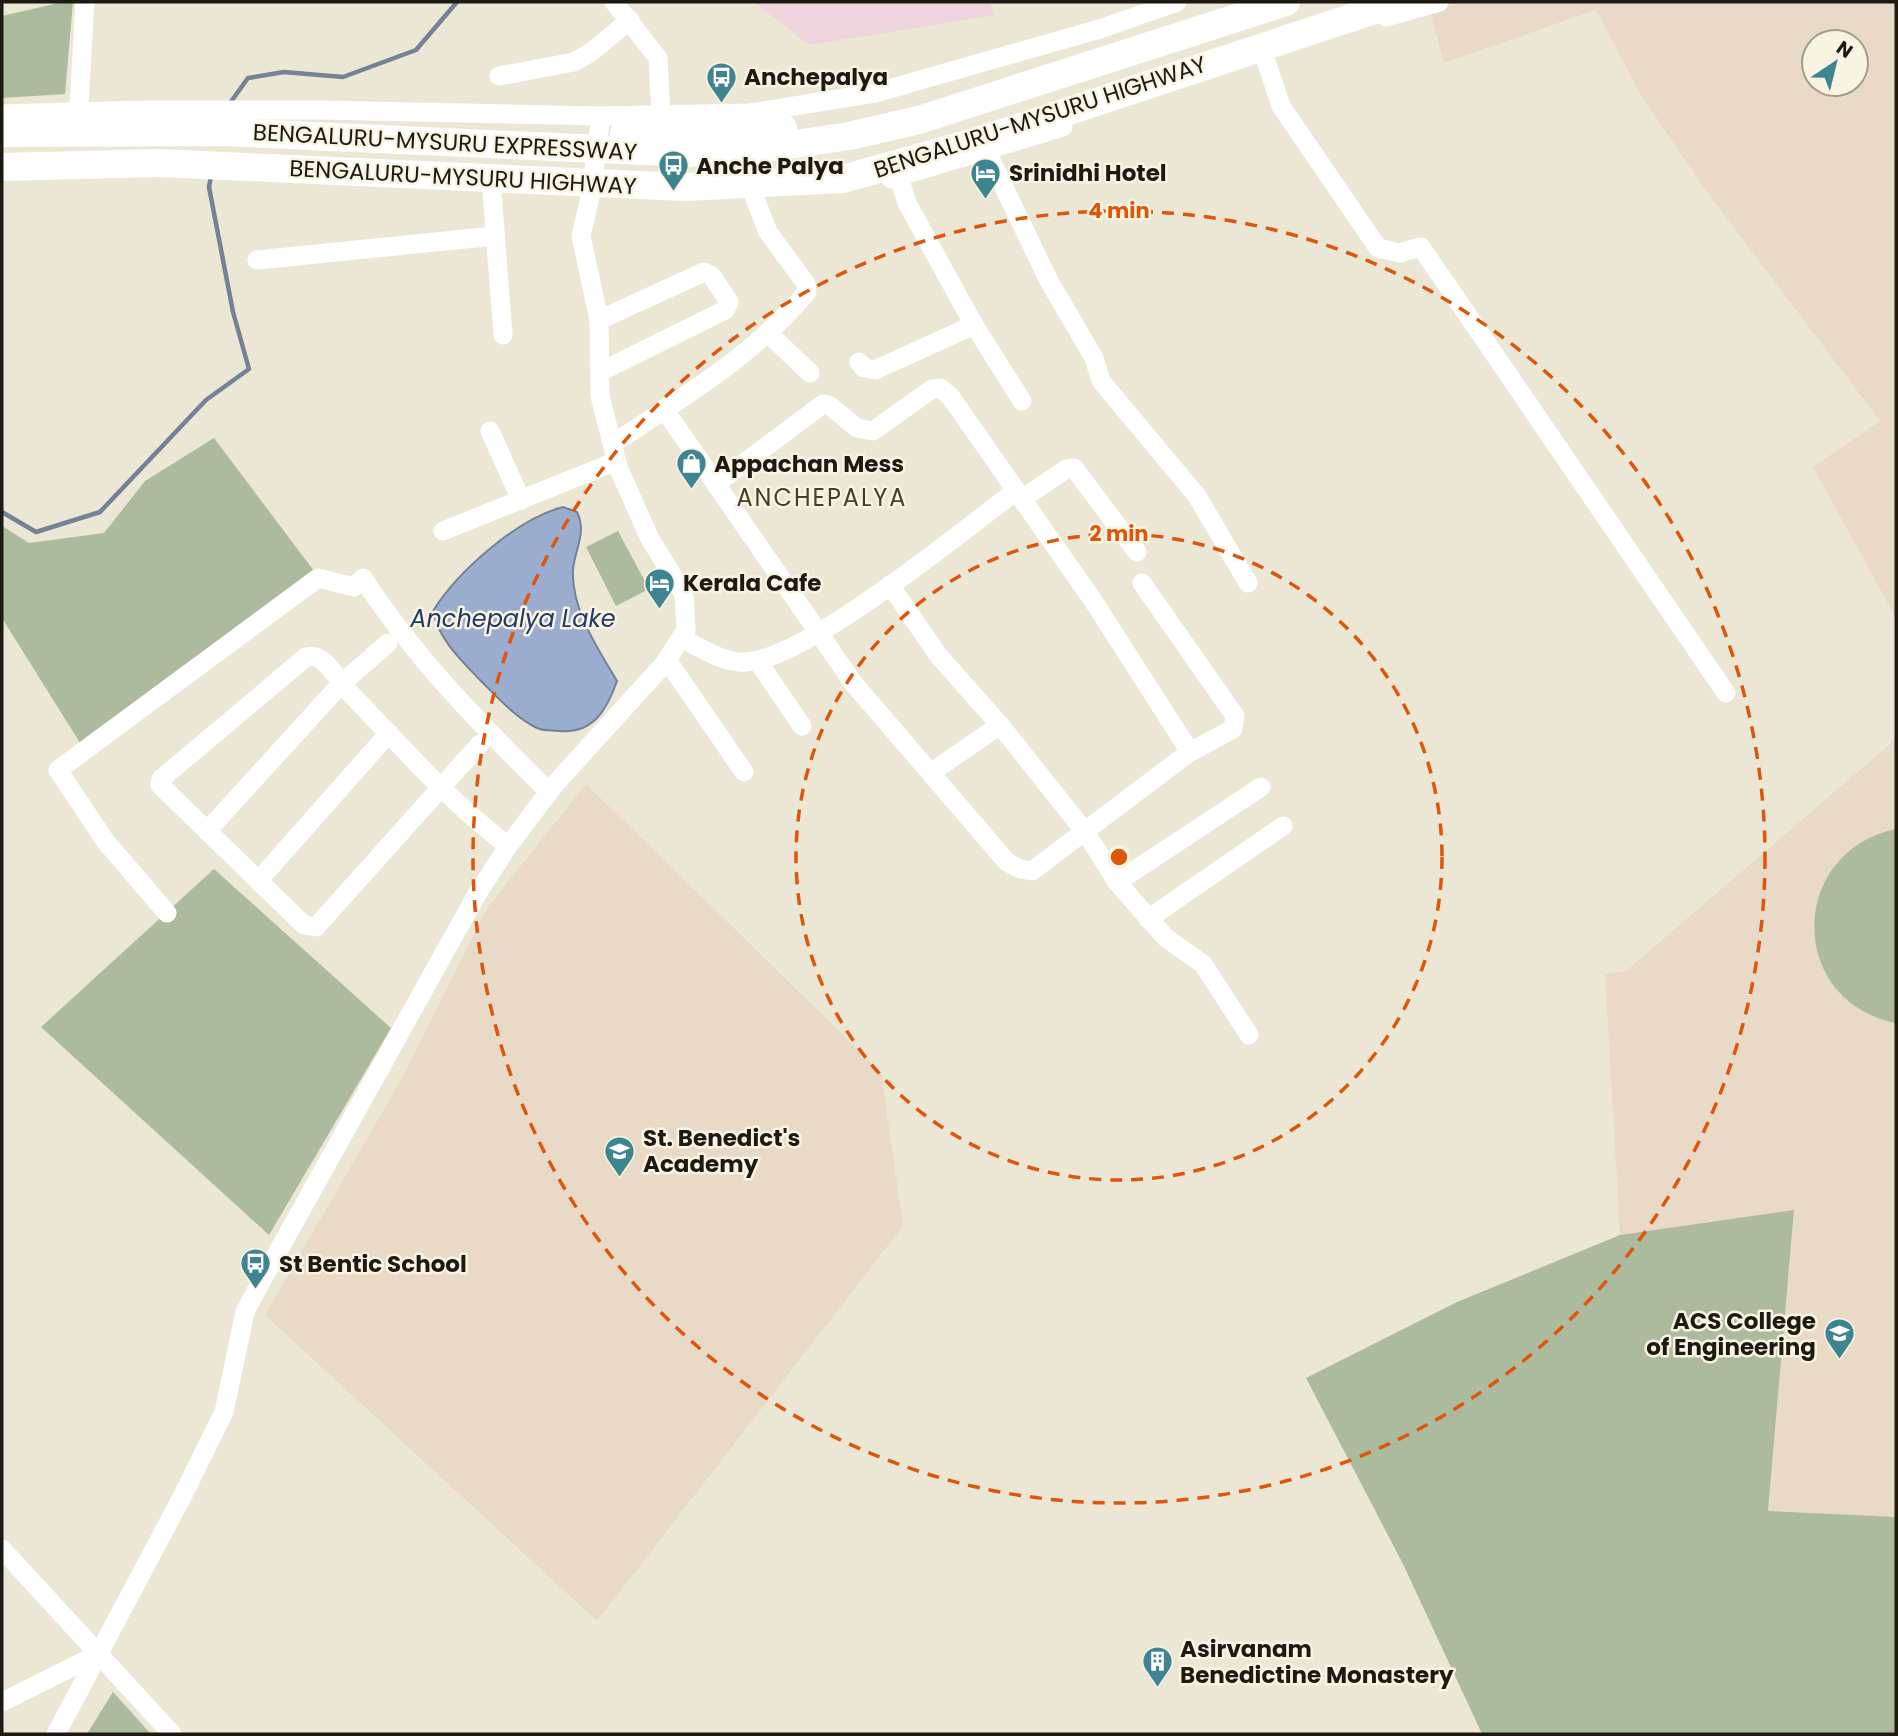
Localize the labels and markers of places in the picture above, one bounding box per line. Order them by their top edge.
bus stop icon: Anchepalya [704,60,738,104]
place label: Anchepalya [744,61,888,93]
bus stop icon: Anche Palya [656,149,690,193]
place label: Anche Palya [696,150,844,182]
hotel icon: Srinidhi Hotel [969,156,1003,200]
place label: Srinidhi Hotel [1009,157,1167,189]
shop icon: Appachan Mess [674,447,708,491]
place label: Appachan Mess [714,448,904,480]
hotel icon: Kerala Cafe [643,566,677,610]
place label: Kerala Cafe [683,567,822,599]
centre of rings [1107,845,1131,869]
place label: St. Benedict's Academy [643,1122,800,1180]
school or university icon: St. Benedict's Academy [603,1134,637,1178]
bus stop icon: St Bentic School [239,1247,273,1291]
place label: St Bentic School [279,1248,467,1280]
place label: ACS College of Engineering [1646,1305,1816,1363]
school or university icon: ACS College of Engineering [1822,1317,1856,1361]
place label: Asirvanam Benedictine Monastery [1180,1633,1454,1691]
building icon: Asirvanam Benedictine Monastery [1140,1645,1174,1689]

